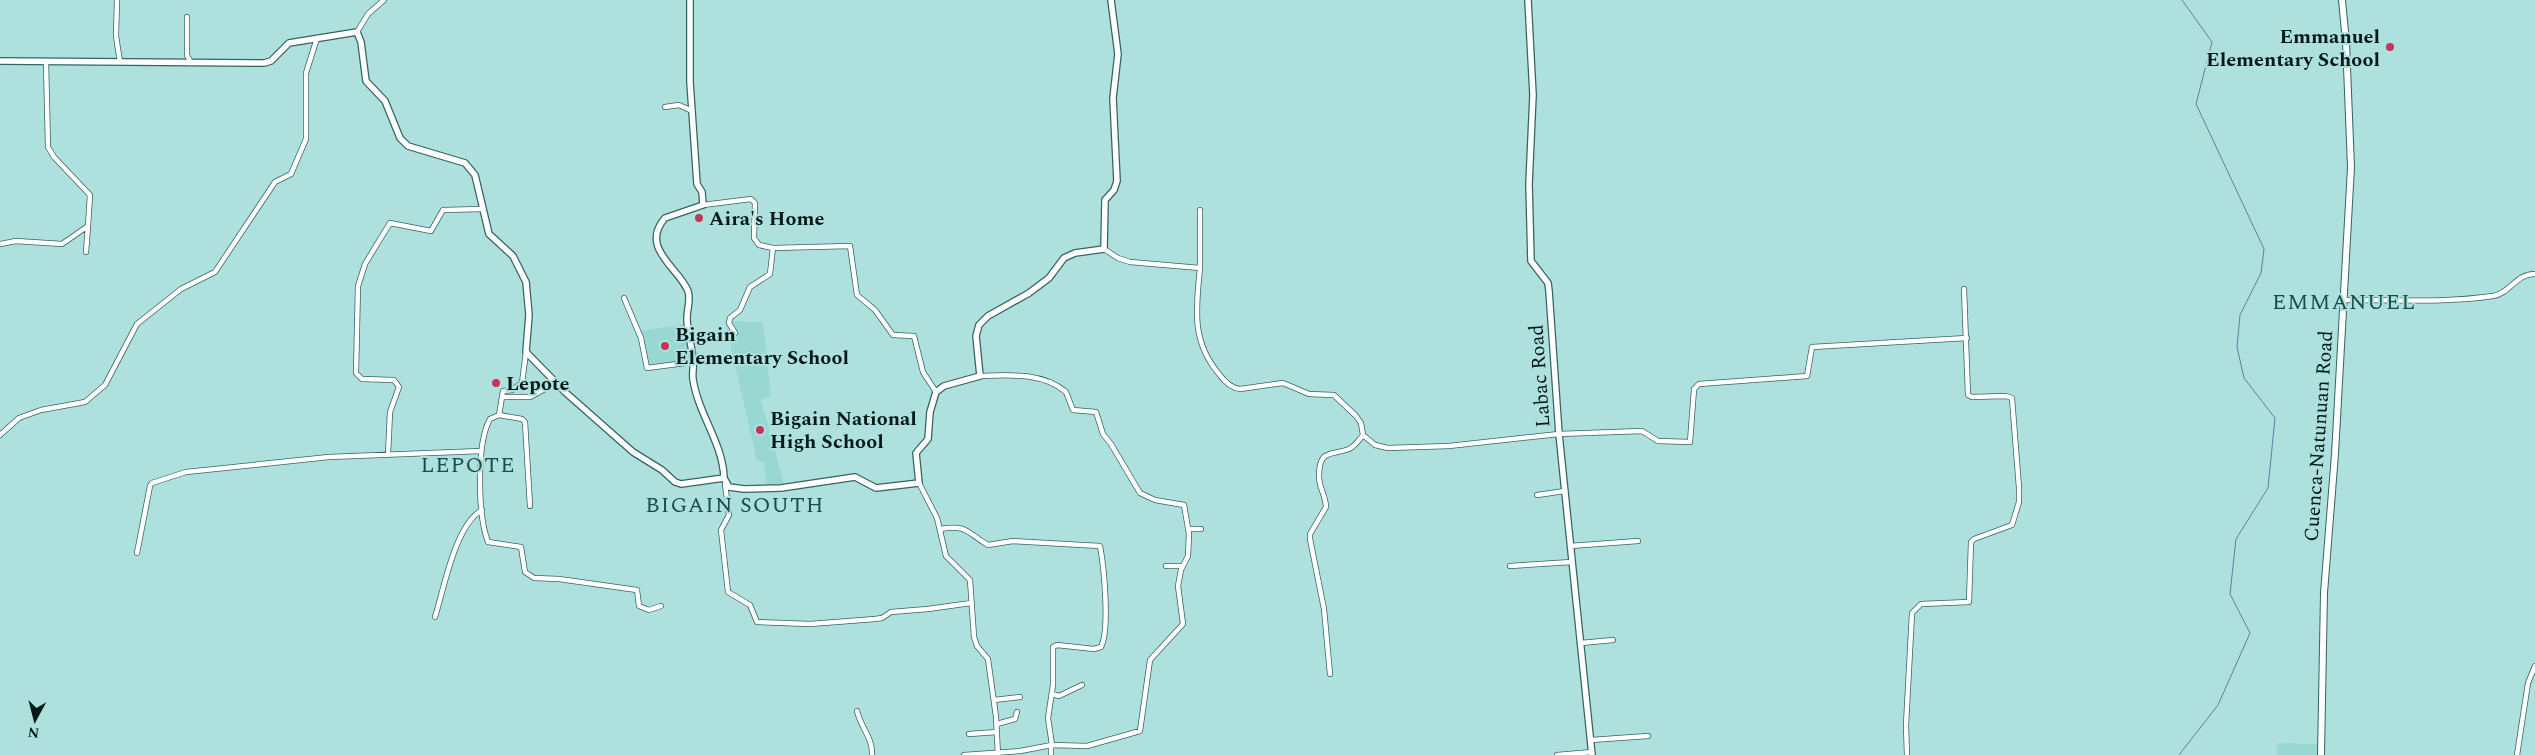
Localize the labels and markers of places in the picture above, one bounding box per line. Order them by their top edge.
place label: Emmanuel Elementary School [2206,22,2380,75]
marker: Emmanuel Elementary School [2384,41,2396,53]
place label: Aira's Home [709,204,824,234]
marker: Aira's Home [693,212,705,224]
place label: Bigain Elementary School [675,320,849,373]
marker: Bigain Elementary School [659,340,671,352]
place label: Lepote [506,369,569,399]
marker: Lepote [490,377,502,389]
place label: Bigain National High School [770,404,917,457]
marker: Bigain National High School [754,424,766,436]

